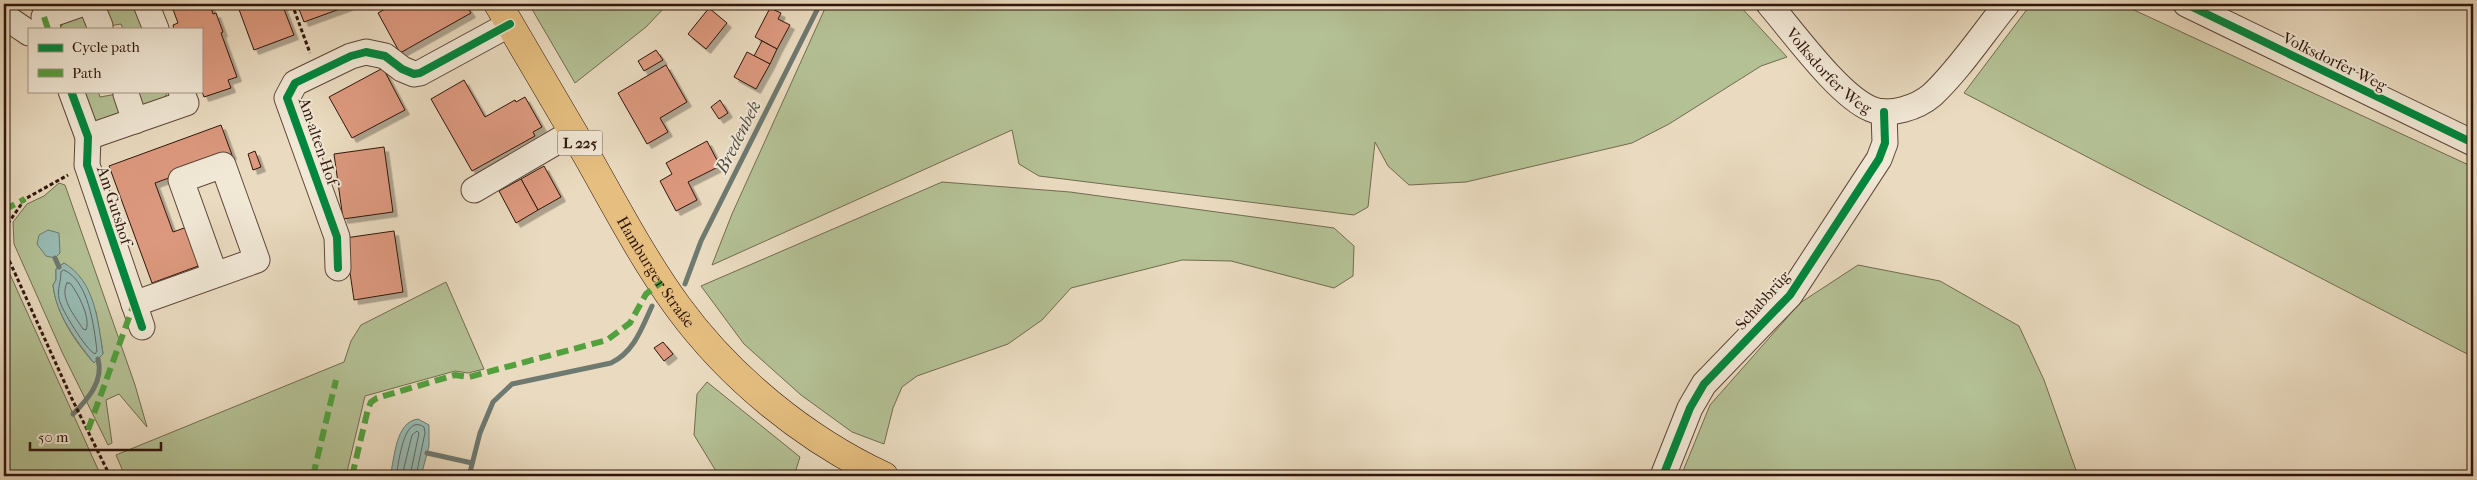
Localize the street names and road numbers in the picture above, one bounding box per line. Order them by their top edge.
street label: Volksdorfer Weg [1781,23,1875,118]
street label: Volksdorfer Weg [2279,28,2390,95]
street label: Am alten Hof [294,94,344,191]
road number: L 225 [558,130,602,156]
street label: Am Gutshof [93,163,137,250]
street label: Hamburger Straße [613,213,699,331]
street label: Schabbrüg [1731,267,1794,334]

